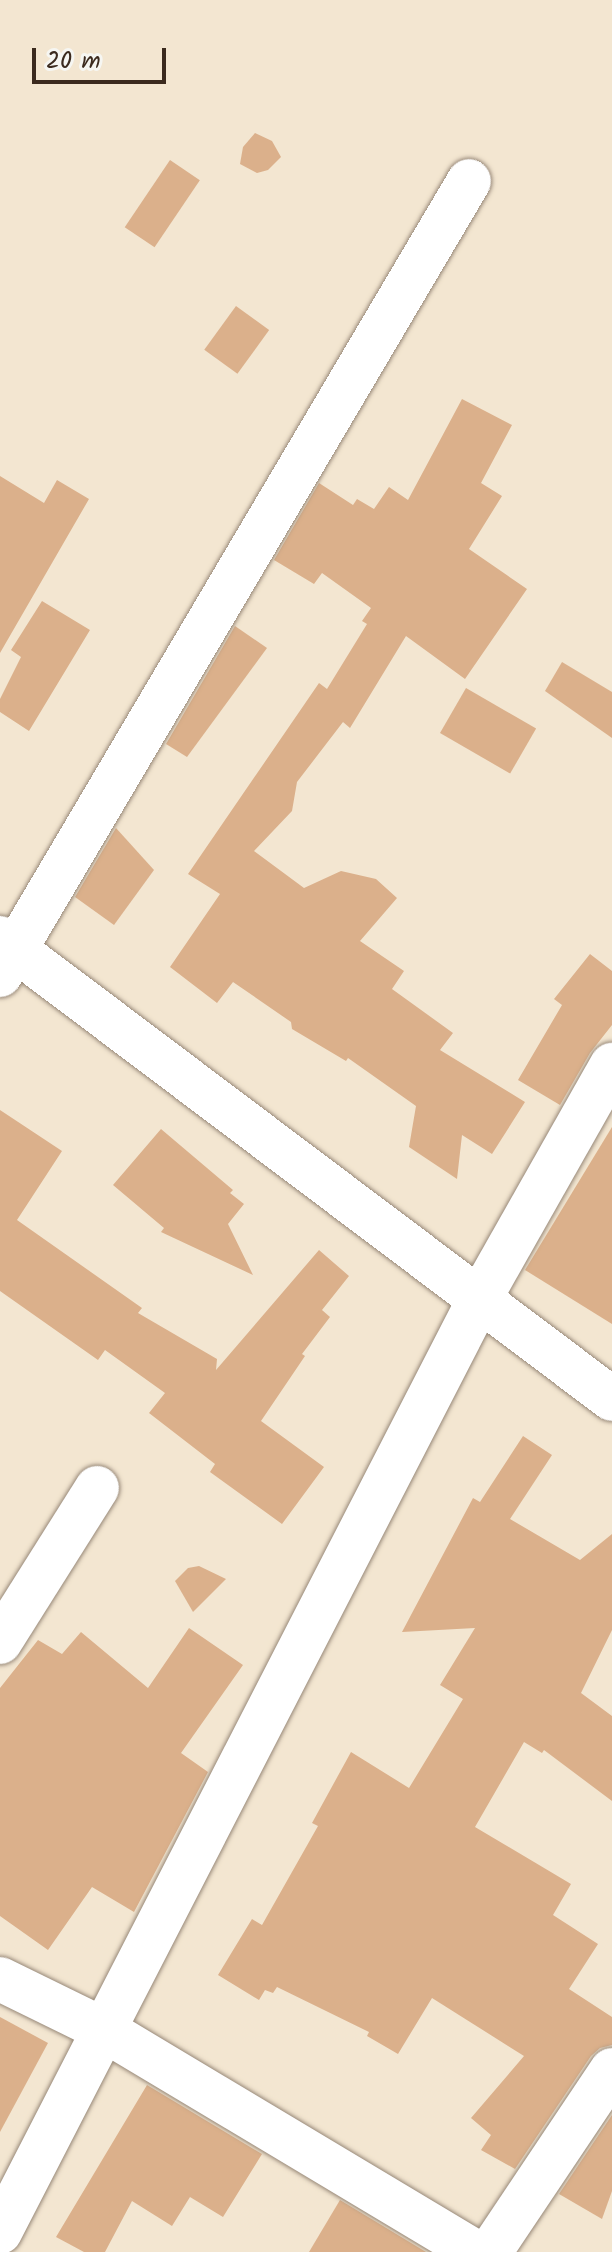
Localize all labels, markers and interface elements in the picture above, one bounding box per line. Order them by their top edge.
scale bar [36,32,170,82]
text: 20 m [46,42,101,81]

